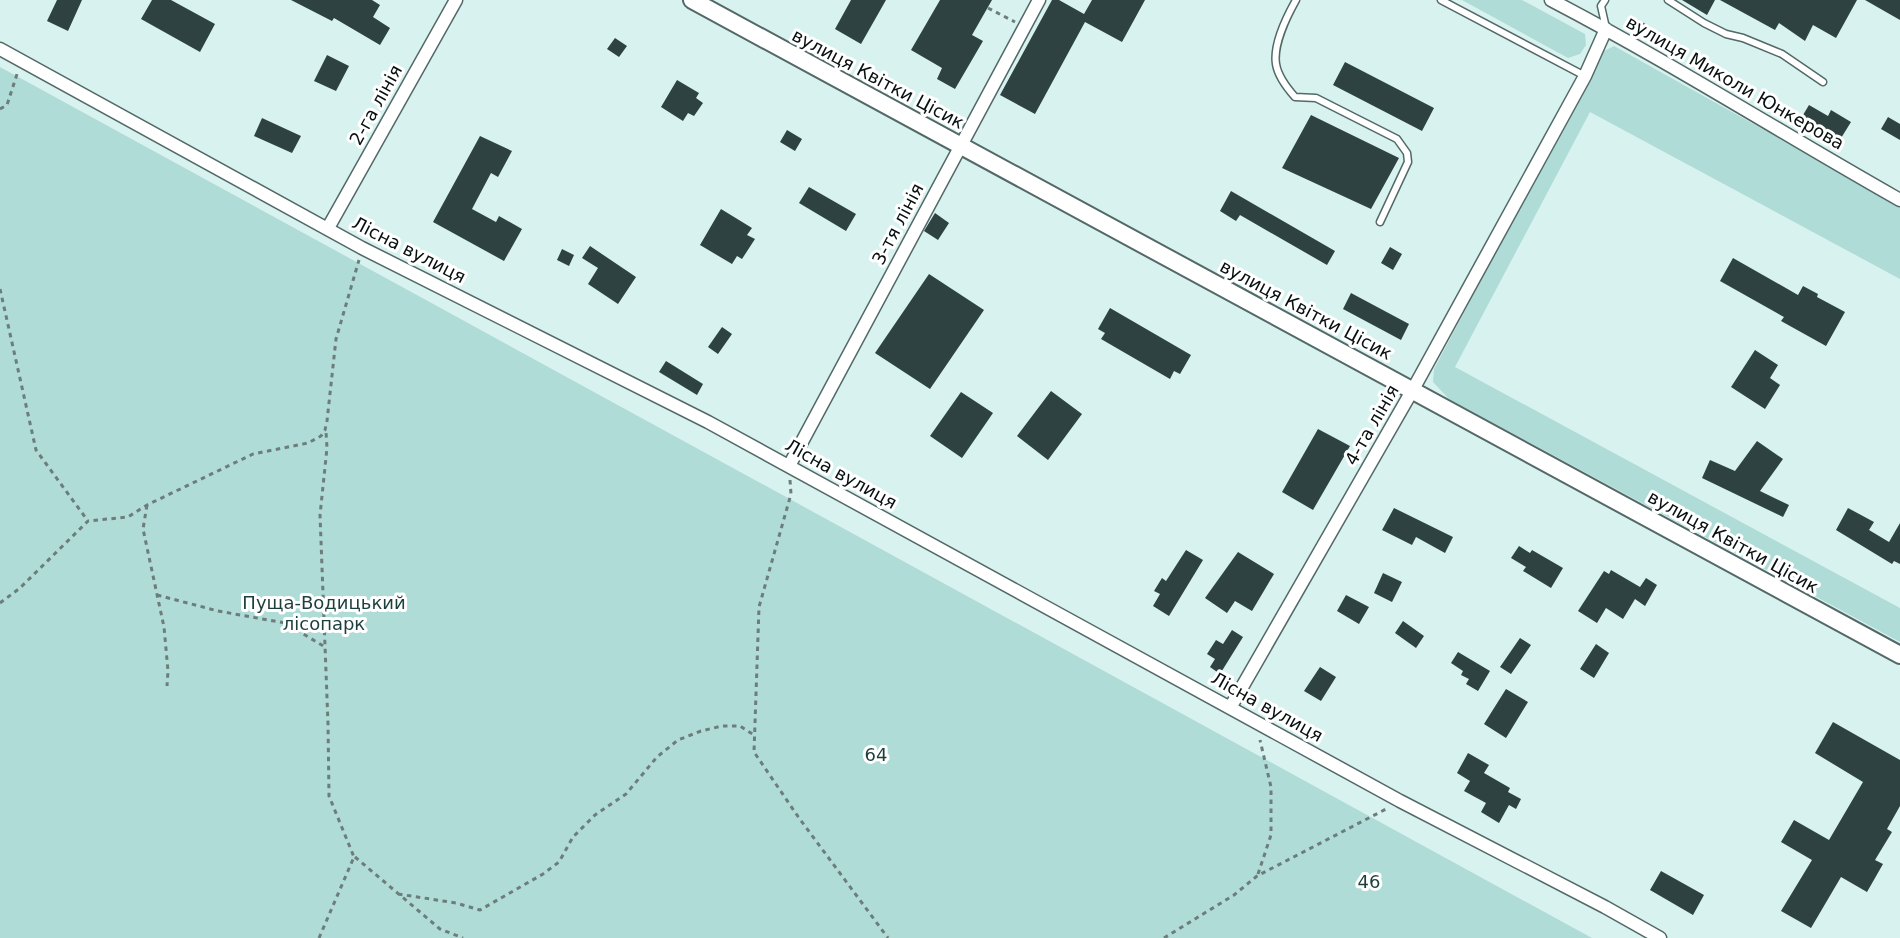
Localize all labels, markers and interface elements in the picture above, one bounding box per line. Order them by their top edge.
street label: вулиця Миколи Юнкерова [1622,11,1848,154]
street label: вулиця Квітки Цісик [789,24,968,133]
street label: 2-га лінія [345,61,406,148]
street label: 3-тя лінія [867,180,928,268]
street label: Лісна вулиця [349,212,469,287]
street label: вулиця Квітки Цісик [1217,255,1396,364]
street label: 4-та лінія [1340,381,1403,469]
street label: Лісна вулиця [782,434,901,513]
street label: вулиця Квітки Цісик [1644,486,1822,597]
park label: Пуща-Водицький лісопарк [242,592,406,634]
street label: Лісна вулиця [1208,667,1327,746]
park label: 64 [865,744,887,765]
park label: 46 [1358,871,1380,892]

